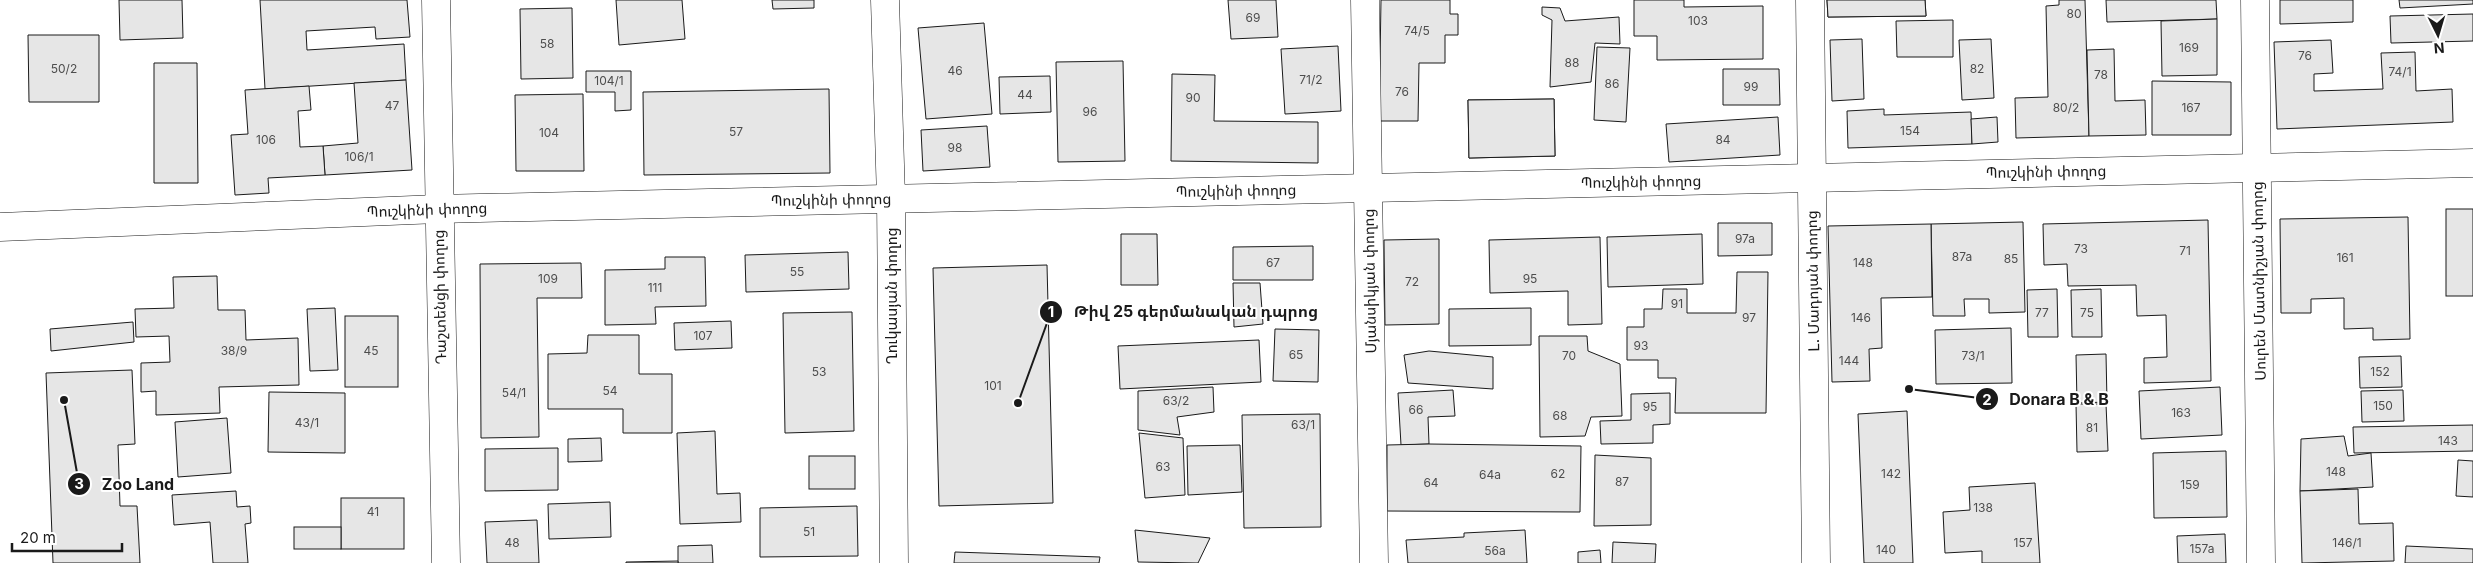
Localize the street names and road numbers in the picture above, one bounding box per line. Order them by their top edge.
street label: Պուշկինի փողոց [1985,161,2107,182]
street label: Պուշկինի փողոց [1580,171,1702,192]
street label: Պուշկինի փողոց [1175,180,1297,201]
street label: Սուրեն Մատնիշյան փողոց [2247,181,2270,381]
street label: Պուշկինի փողոց [770,189,892,210]
street label: Պուշկինի փողոց [366,198,488,221]
street label: Մյանսիկյան փողոց [1359,208,1380,354]
street label: L. Մադոյան փողոց [1802,210,1823,352]
street label: Ղուկասյան փողոց [882,227,901,365]
street label: Դաշտենցի փողոց [429,229,450,365]

